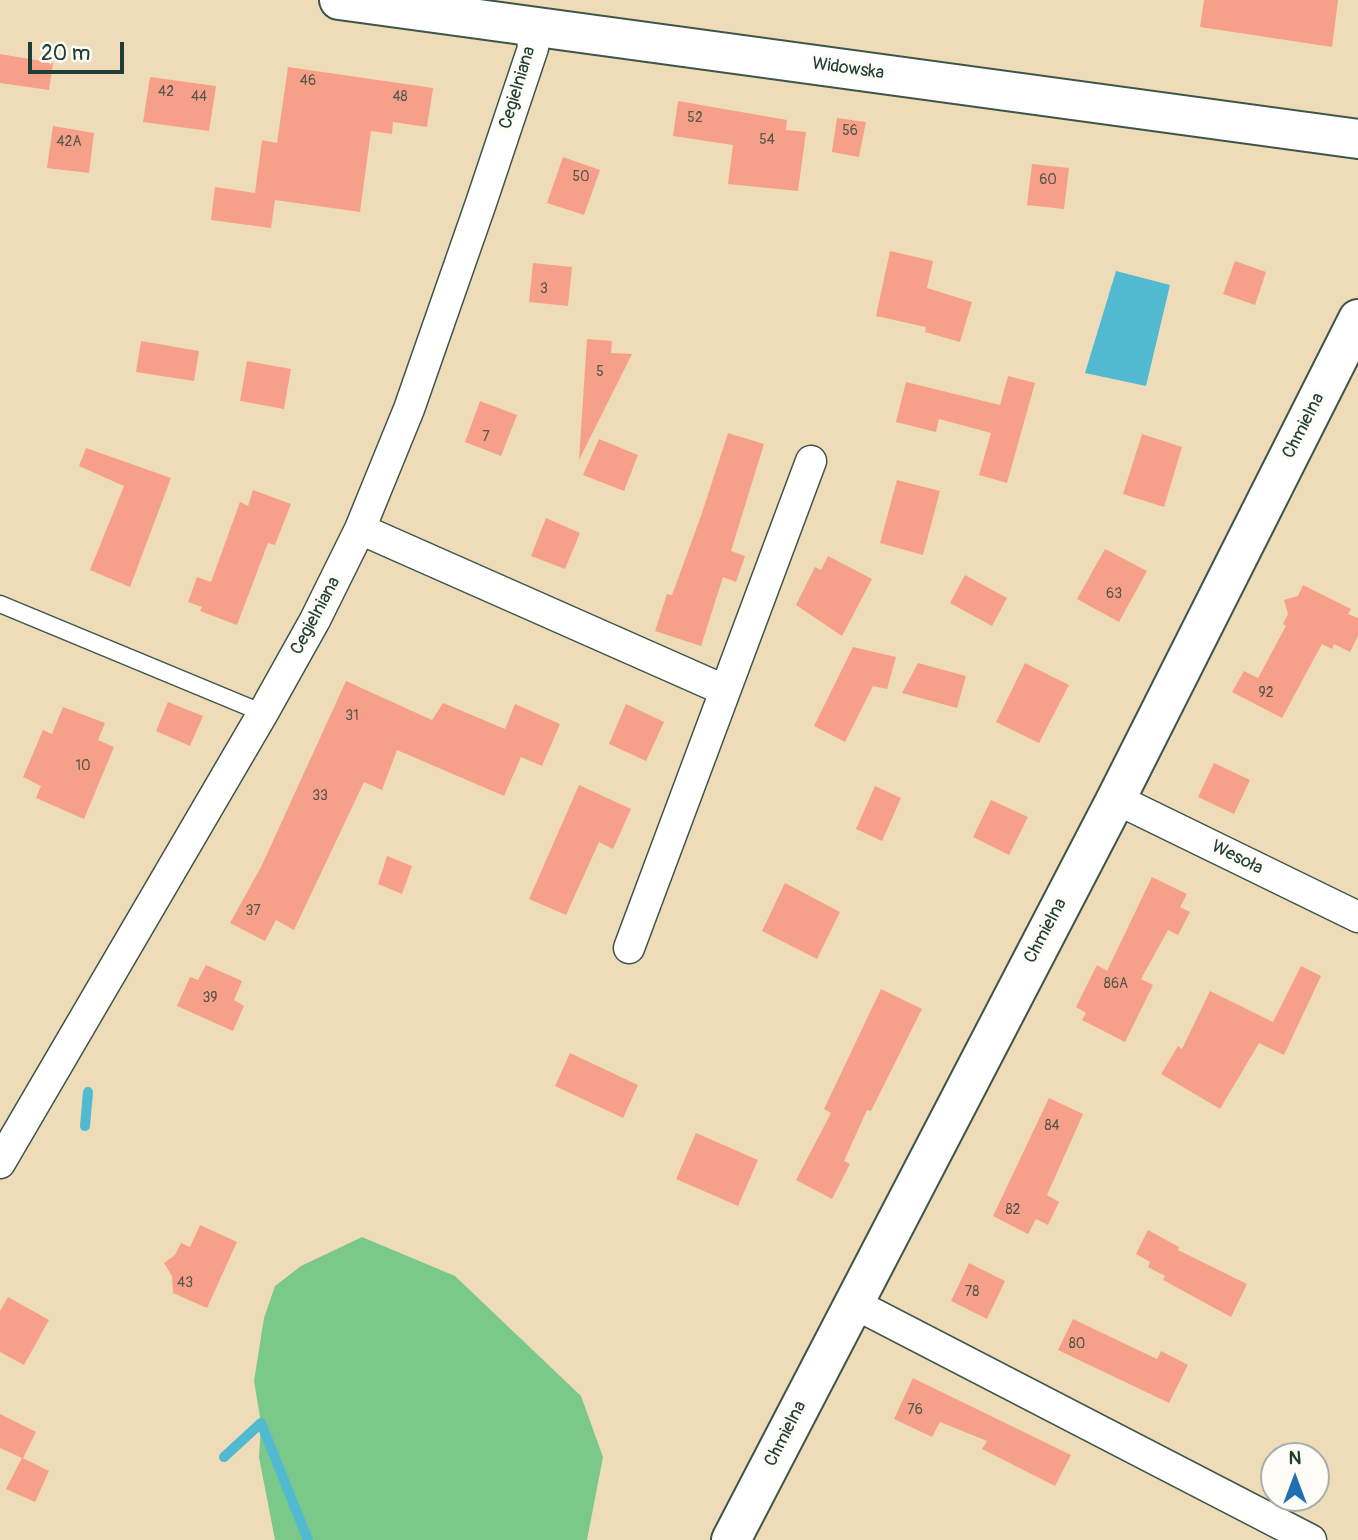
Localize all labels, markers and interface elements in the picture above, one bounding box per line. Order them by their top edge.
scale bar [32,28,128,72]
text: 20 m [41,40,90,67]
street label: Cegielniana [495,44,541,132]
street label: Widowska [811,53,885,85]
house number: 46 [300,73,316,89]
house number: 42 [158,84,174,100]
house number: 44 [191,89,207,105]
house number: 48 [392,89,408,105]
house number: 52 [687,110,703,126]
house number: 56 [842,123,858,139]
house number: 54 [759,132,775,148]
house number: 42A [56,134,82,150]
house number: 50 [572,169,590,185]
house number: 60 [1039,172,1057,188]
house number: 3 [540,281,548,297]
house number: 5 [596,364,604,380]
street label: Chmielna [1278,390,1330,462]
house number: 7 [482,429,490,445]
street label: Cegielniana [286,573,346,659]
house number: 63 [1106,586,1122,602]
house number: 92 [1258,685,1274,701]
house number: 31 [345,708,359,724]
house number: 10 [75,758,91,774]
house number: 33 [312,788,328,804]
street label: Wesoła [1208,836,1266,880]
street label: Chmielna [1020,895,1072,967]
house number: 37 [245,903,261,919]
house number: 86A [1104,976,1128,992]
house number: 39 [202,990,218,1006]
house number: 84 [1044,1118,1060,1134]
house number: 82 [1006,1202,1020,1218]
house number: 43 [177,1275,193,1291]
house number: 78 [965,1284,979,1300]
house number: 80 [1069,1336,1085,1352]
street label: Chmielna [760,1398,812,1470]
house number: 76 [907,1402,923,1418]
north arrow [1260,1442,1330,1512]
text: N [1289,1446,1301,1470]

